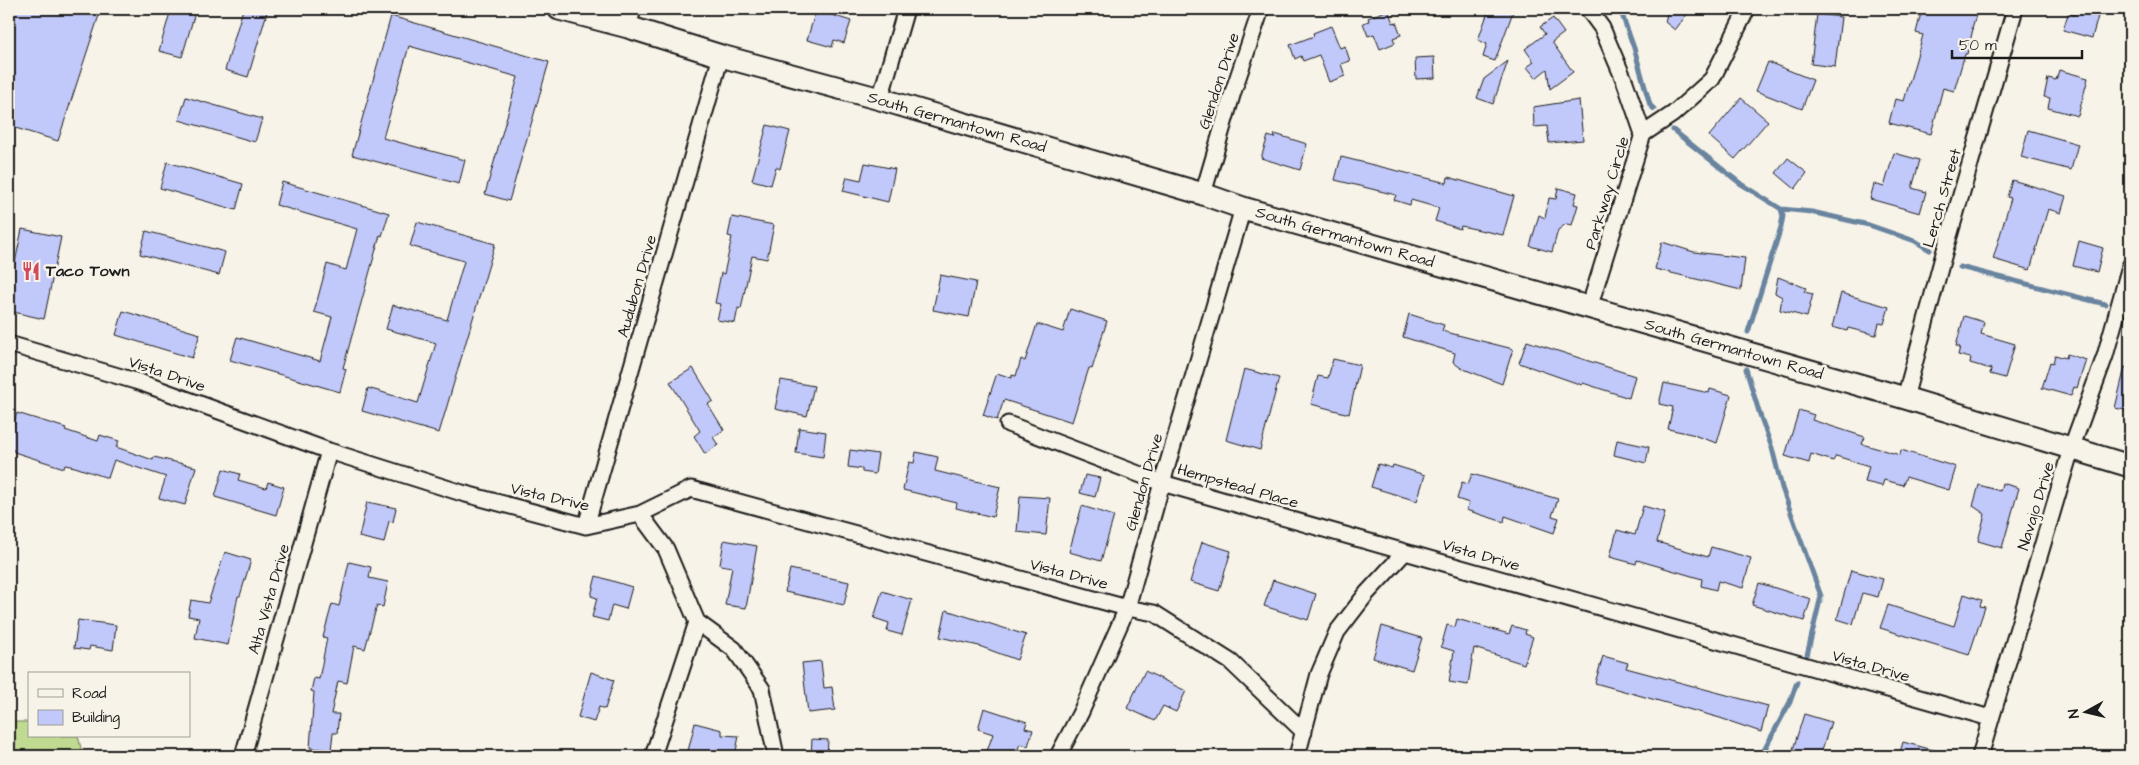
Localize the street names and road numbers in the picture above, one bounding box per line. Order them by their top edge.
street label: Glendon Drive [1193,30,1245,132]
street label: South Germantown Road [865,86,1049,158]
street label: Parkway Circle [1579,133,1636,253]
street label: Lerch Street [1917,145,1967,250]
street label: South Germantown Road [1253,201,1437,273]
street label: Audubon Drive [612,232,662,340]
street label: South Germantown Road [1642,313,1826,385]
street label: Vista Drive [126,351,209,398]
street label: Glendon Drive [1120,430,1169,533]
street label: Hempstead Place [1175,458,1302,514]
street label: Navajo Drive [2012,459,2060,553]
street label: Vista Drive [509,477,592,517]
street label: Vista Drive [1439,533,1523,577]
street label: Alta Vista Drive [243,541,295,657]
street label: Vista Drive [1027,553,1111,595]
street label: Vista Drive [1829,644,1913,688]

